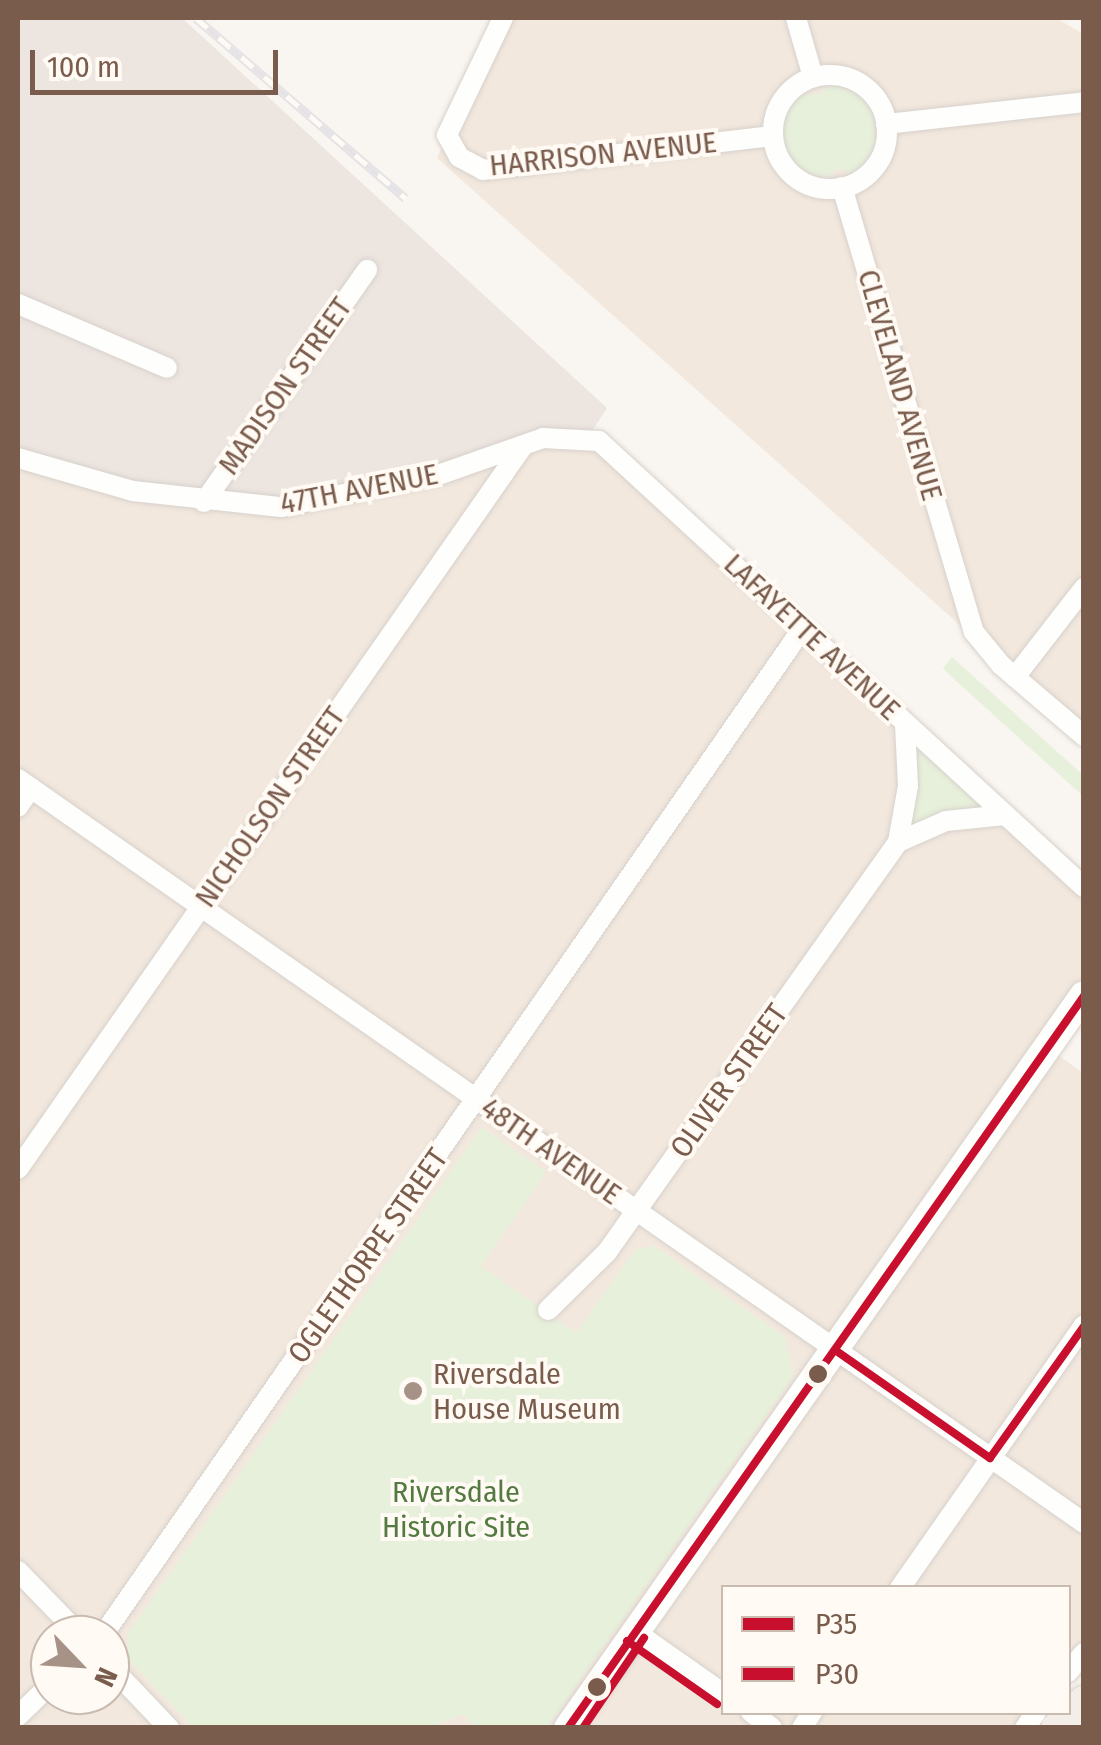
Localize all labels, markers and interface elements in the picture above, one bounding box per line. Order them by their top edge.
scale bar [35,30,282,92]
text: 100 m [47,49,120,85]
street label: HARRISON AVENUE [488,124,718,184]
street label: CLEVELAND AVENUE [850,265,950,505]
street label: MADISON STREET [211,291,359,481]
street label: 47TH AVENUE [277,456,441,522]
street label: LAFAYETTE AVENUE [717,546,907,728]
street label: NICHOLSON STREET [187,700,353,914]
street label: OLIVER STREET [663,997,795,1165]
street label: 48TH AVENUE [474,1090,628,1212]
street label: OGLETHORPE STREET [280,1142,456,1370]
place label: Riversdale House Museum [433,1356,621,1426]
unlabelled marker [808,1364,828,1384]
marker: Riversdale House Museum [402,1380,424,1402]
park label: Riversdale Historic Site [382,1474,530,1544]
legend [721,1585,1071,1715]
text: P35 [815,1606,857,1642]
north arrow [30,1615,130,1715]
text: P30 [815,1656,859,1692]
text: N [87,1662,124,1692]
unlabelled marker [587,1677,607,1697]

